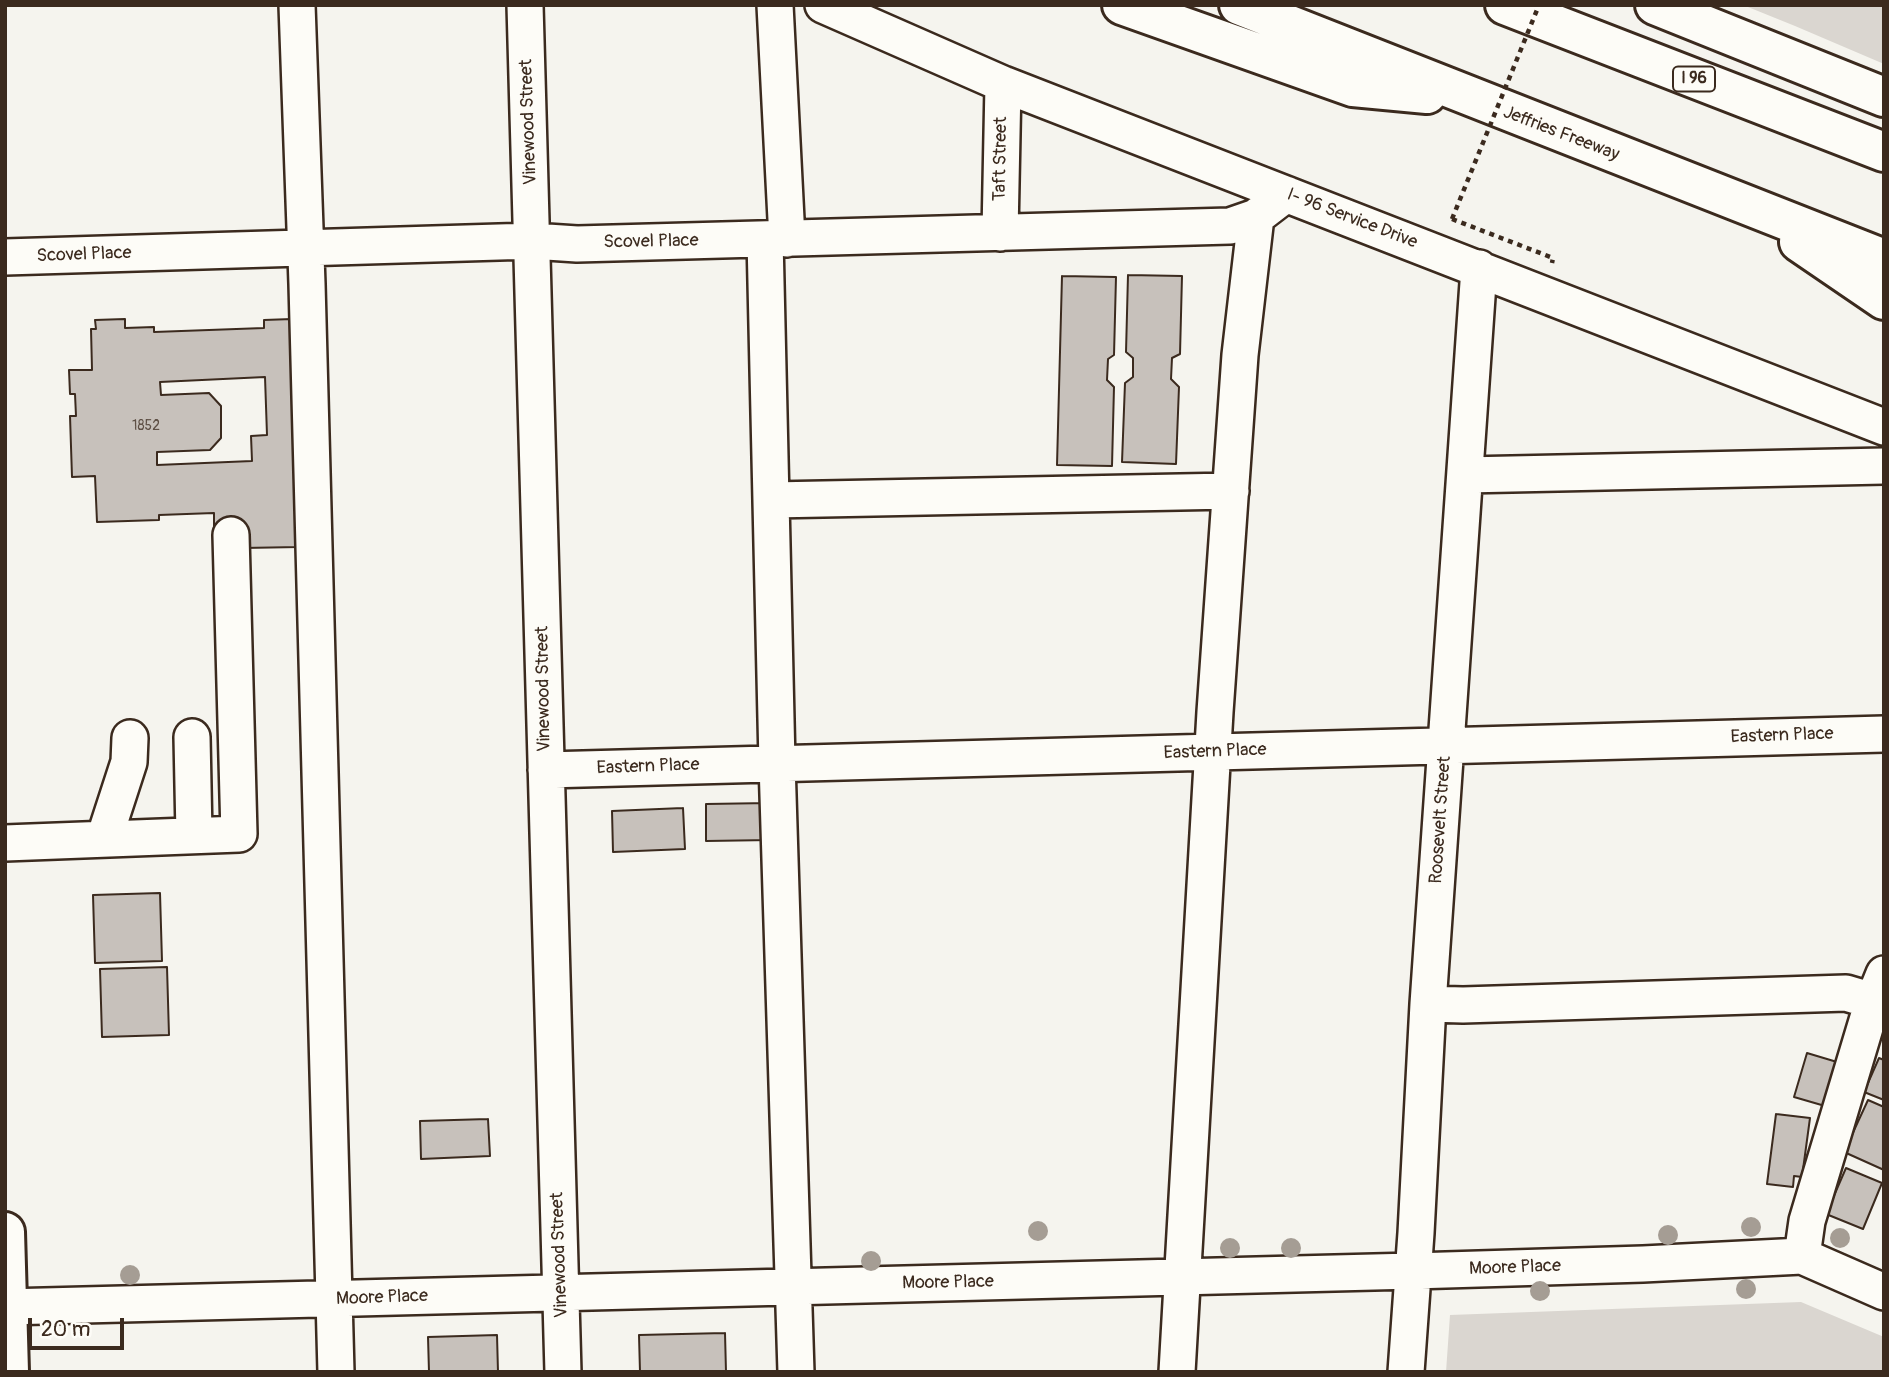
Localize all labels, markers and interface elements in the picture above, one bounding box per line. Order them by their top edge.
street label: Vinewood Street [516,59,542,185]
road number: I 96 [1673,66,1715,92]
street label: Jeffries Freeway [1500,102,1622,166]
street label: Taft Street [989,117,1013,201]
street label: I- 96 Service Drive [1284,184,1420,254]
street label: Scovel Place [603,230,699,254]
street label: Scovel Place [36,243,132,267]
house number: 1852 [132,418,160,434]
street label: Vinewood Street [532,626,556,752]
street label: Eastern Place [1730,723,1834,749]
street label: Eastern Place [1163,739,1267,765]
street label: Eastern Place [596,754,700,780]
street label: Roosevelt Street [1426,755,1456,885]
street label: Vinewood Street [547,1192,573,1318]
street label: Moore Place [1469,1256,1561,1280]
street label: Moore Place [902,1271,994,1295]
street label: Moore Place [336,1286,428,1310]
scale bar [32,1304,128,1348]
text: 20 m [41,1316,90,1343]

